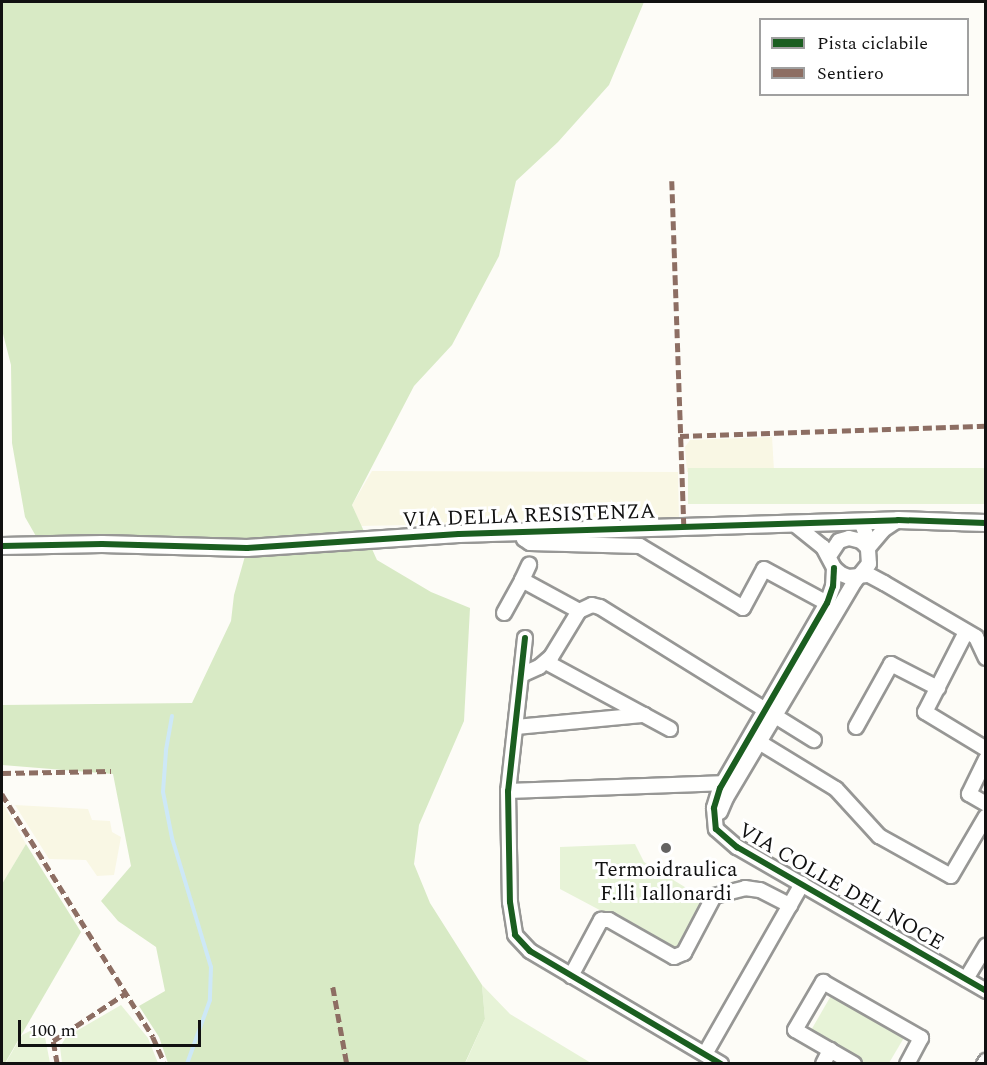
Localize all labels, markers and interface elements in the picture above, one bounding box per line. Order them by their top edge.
legend [759,18,969,96]
text: Pista ciclabile [817,30,928,57]
text: Sentiero [817,60,884,87]
street label: VIA DELLA RESISTENZA [402,499,656,533]
street label: VIA COLLE DEL NOCE [734,818,948,956]
marker: Termoidraulica F.lli Iallonardi [659,841,673,855]
place label: Termoidraulica F.lli Iallonardi [595,857,737,907]
scale bar [21,1008,204,1046]
text: 100 m [29,1017,76,1044]

